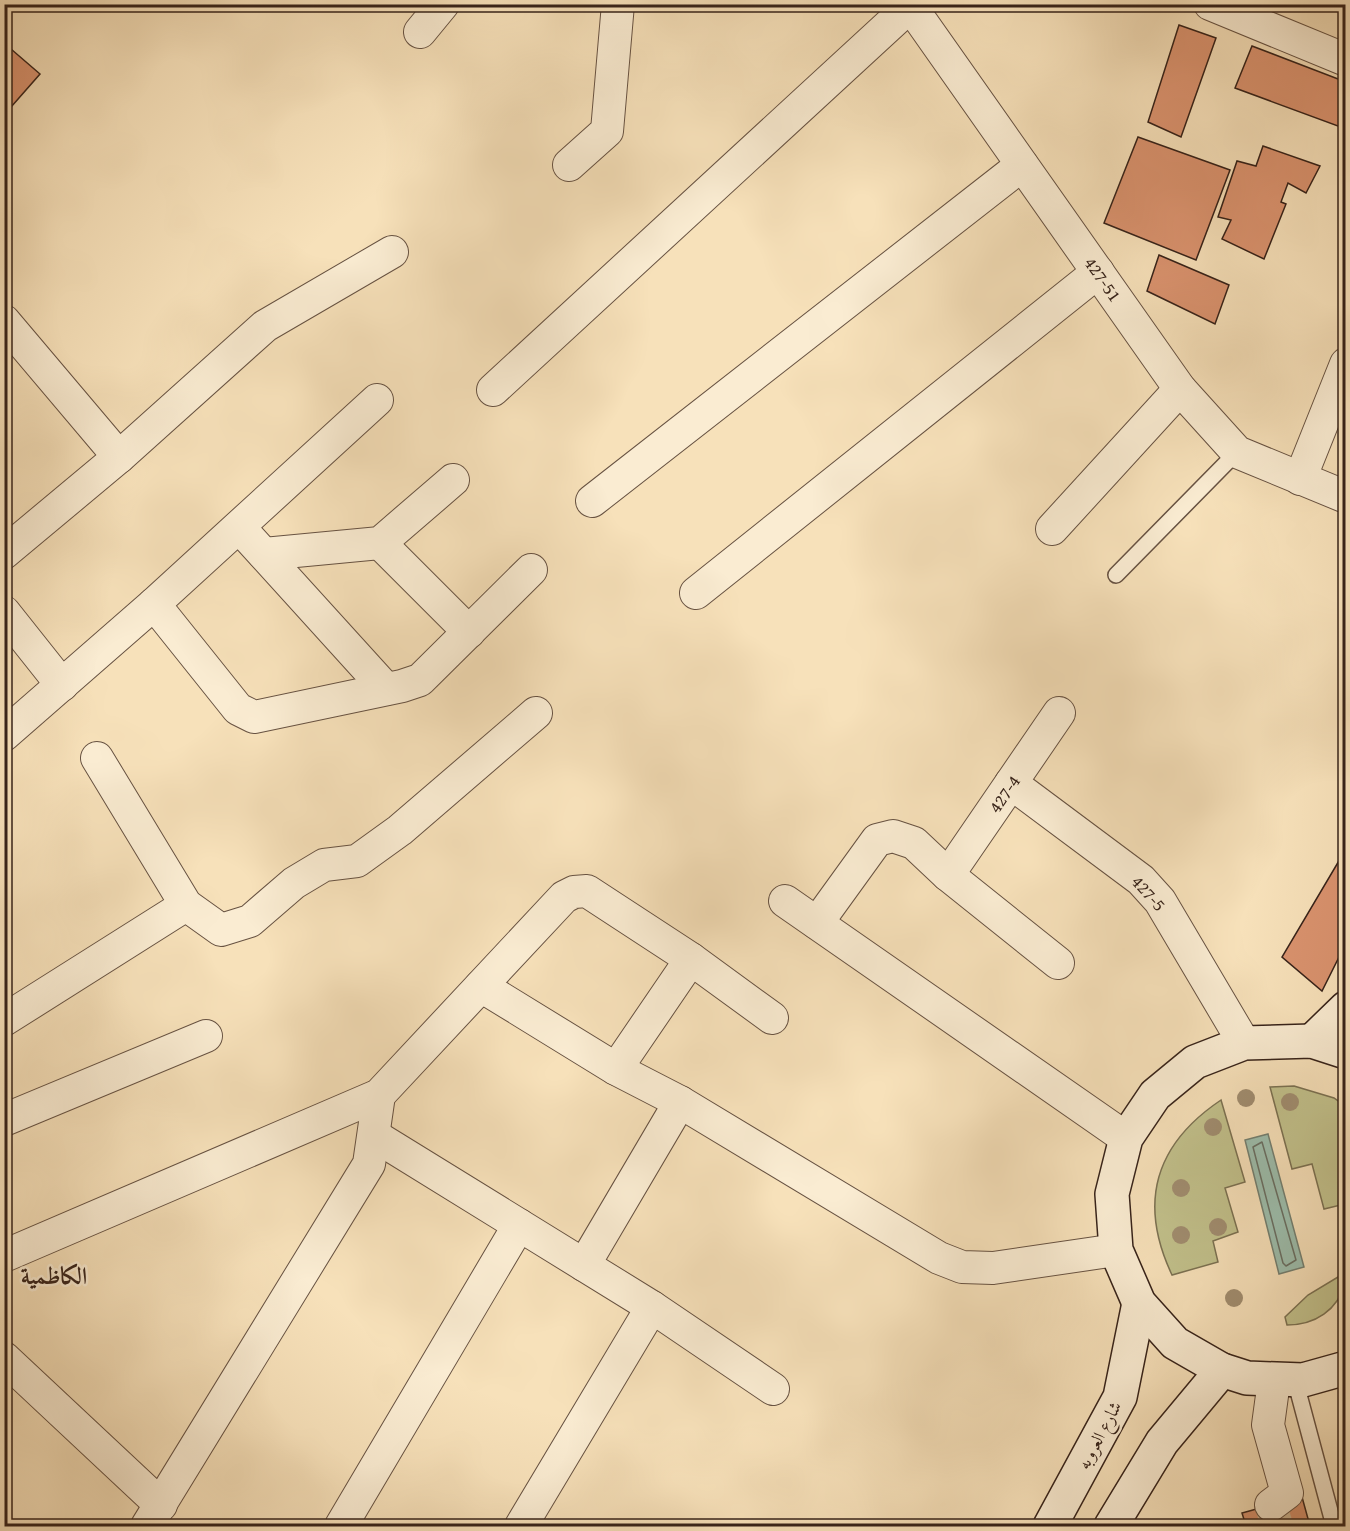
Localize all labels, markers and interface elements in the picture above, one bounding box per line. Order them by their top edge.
street label: 427-51 [1078,251,1128,307]
street label: 427-4 [981,770,1027,818]
street label: 427-5 [1125,869,1173,917]
district label: الكاظمية [21,1258,87,1293]
street label: شارع العروبه [1070,1396,1130,1475]

